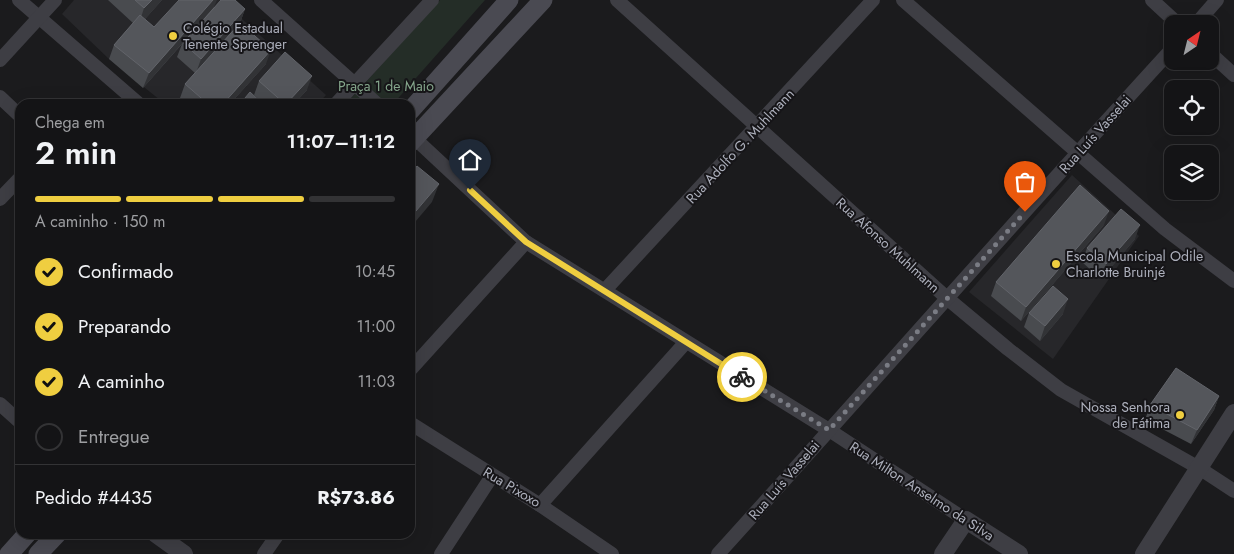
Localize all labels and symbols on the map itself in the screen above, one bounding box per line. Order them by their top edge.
north arrow [1164,15,1219,70]
place label: Colégio Estadual Tenente Sprenger [183,18,287,54]
marker: Colégio Estadual Tenente Sprenger [167,30,179,42]
park label: Praça 1 de Maio [338,76,434,96]
street label: Rua Adolfo G. Muhlmann [681,84,799,208]
street label: Rua Luís Vasselai [1054,90,1136,178]
pin [449,139,491,190]
pin [1004,161,1046,212]
street label: Rua Afonso Muhlmann [832,193,944,297]
place label: Escola Municipal Odile Charlotte Bruinjé [1066,246,1203,282]
marker: Escola Municipal Odile Charlotte Bruinjé [1050,258,1062,270]
courier [717,352,767,402]
place label: Nossa Senhora de Fátima [1081,397,1170,433]
marker: Nossa Senhora de Fátima [1174,409,1186,421]
street label: Rua Luís Vasselai [744,436,824,524]
street label: Rua Milton Anselmo da Silva [846,437,998,545]
street label: Rua Pixoxo [479,462,545,512]

